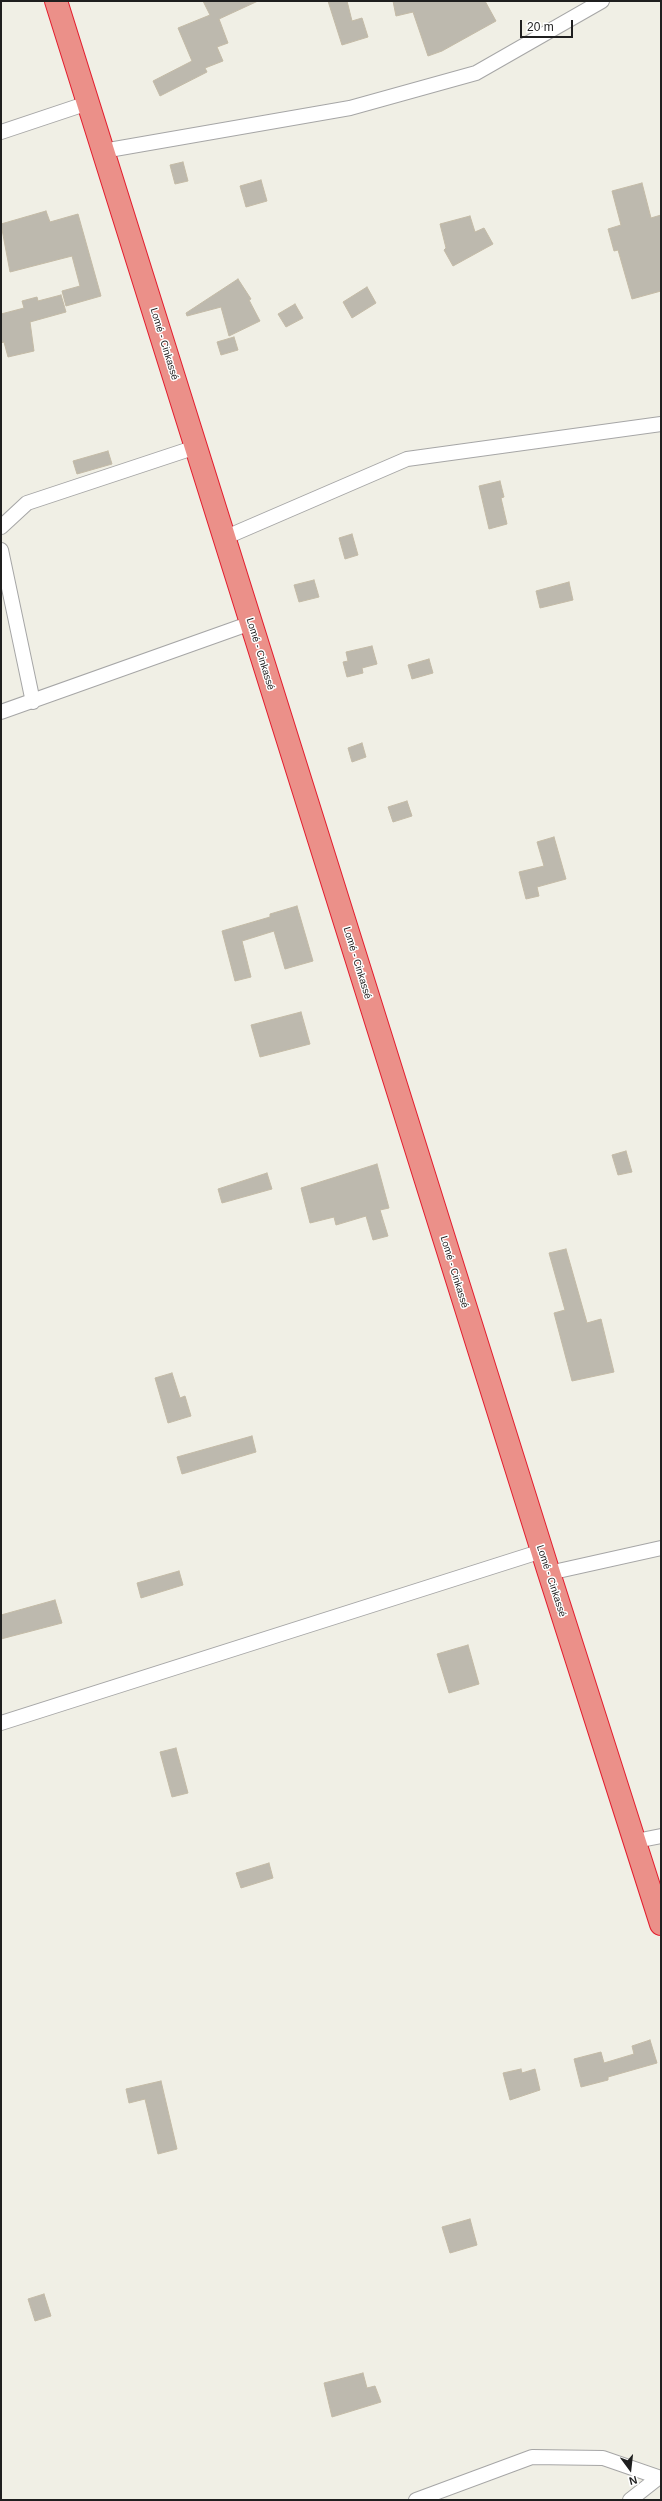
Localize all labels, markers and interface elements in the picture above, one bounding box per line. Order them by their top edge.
scale bar [522,12,575,38]
text: 20 m [527,20,554,34]
street label: Lomé - Cinkassé [147,306,181,382]
street label: Lomé - Cinkassé [243,616,277,692]
street label: Lomé - Cinkassé [340,925,374,1001]
street label: Lomé - Cinkassé [437,1234,471,1310]
street label: Lomé - Cinkassé [534,1543,568,1619]
north arrow [610,2449,650,2489]
text: N [628,2474,639,2487]

